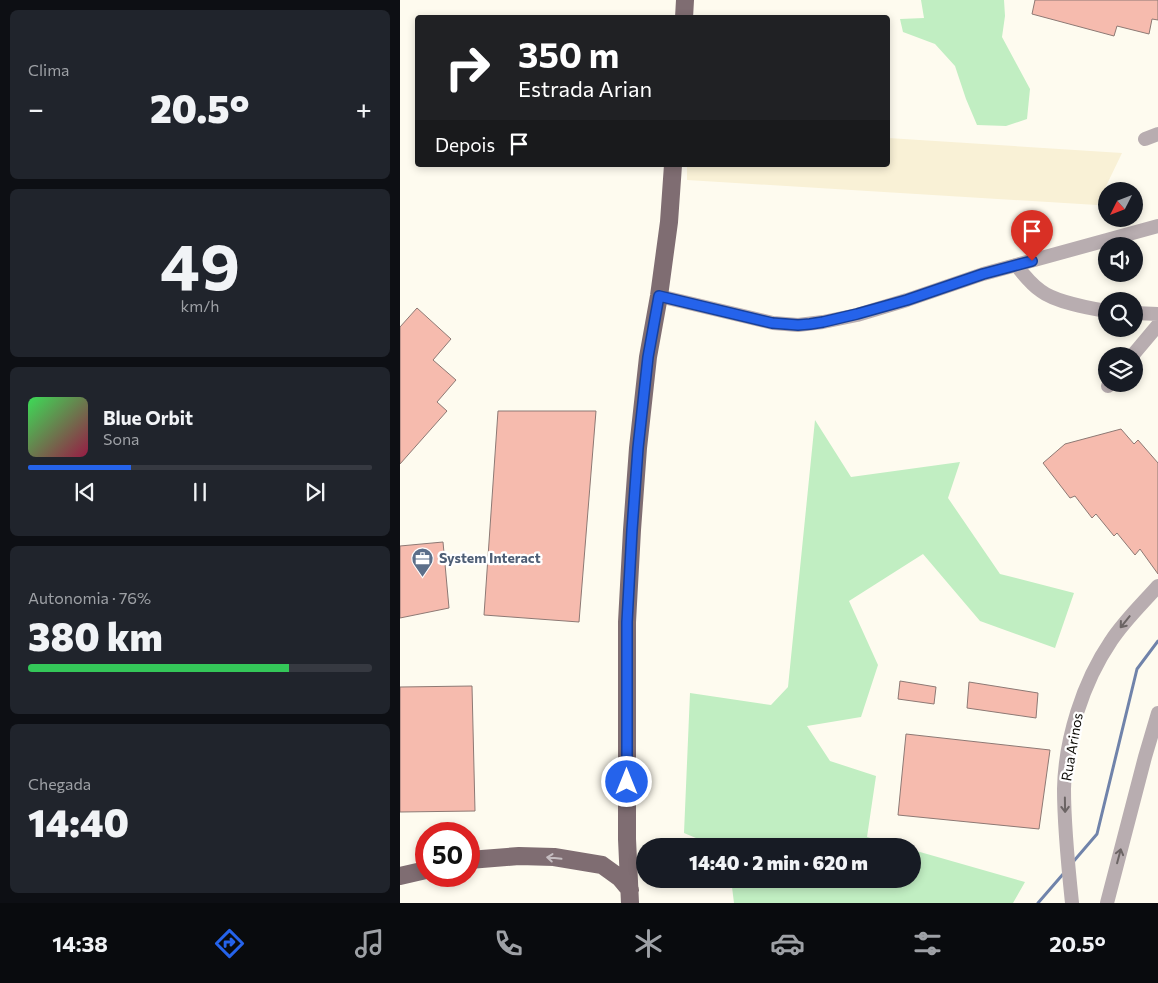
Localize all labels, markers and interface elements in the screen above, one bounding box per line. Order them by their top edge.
text: 350 m [518,32,619,75]
icon: right [435,35,500,100]
text: Clima [28,60,69,79]
text: Estrada Arian [518,75,652,102]
text: 20.5° [150,84,250,131]
text: − [28,91,44,125]
text: + [356,91,372,125]
icon: arrive [505,130,533,158]
text: Depois [435,133,495,156]
north arrow [1098,182,1142,228]
map controls [1098,182,1143,392]
pin [1011,210,1053,261]
icon: arrive [1018,217,1046,245]
text: 49 [160,224,240,303]
button: sound [1098,237,1143,282]
button: search [1098,292,1143,337]
text: km/h [181,296,219,315]
button: layers [1098,347,1143,392]
text: Blue Orbit [103,406,193,429]
text: Sona [103,429,139,448]
icon: previous [71,478,99,506]
icon: pause [186,478,214,506]
icon: next [301,478,329,506]
office icon: System Interact [411,546,435,577]
place label: System Interact [439,549,541,566]
text: Autonomia · 76% [28,588,151,607]
text: 380 km [28,612,163,659]
one-way arrow [1120,615,1131,628]
street label: Rua Arinos [1057,712,1086,782]
position arrow [600,755,652,807]
text: Chegada [28,774,91,793]
one-way arrow [1060,797,1069,813]
text: 14:40 [28,798,129,845]
speed limit sign: 50 [415,822,480,887]
one-way arrow [1115,848,1124,864]
text: 14:40 · 2 min · 620 m [689,851,868,874]
one-way arrow [546,853,562,863]
icon: directions [212,926,247,961]
icon: music [352,926,387,961]
icon: phone [491,926,526,961]
icon: climate [631,926,666,961]
icon: car [770,926,805,961]
icon: filters [910,926,945,961]
text: 14:38 [52,930,108,957]
text: 20.5° [1049,930,1106,957]

